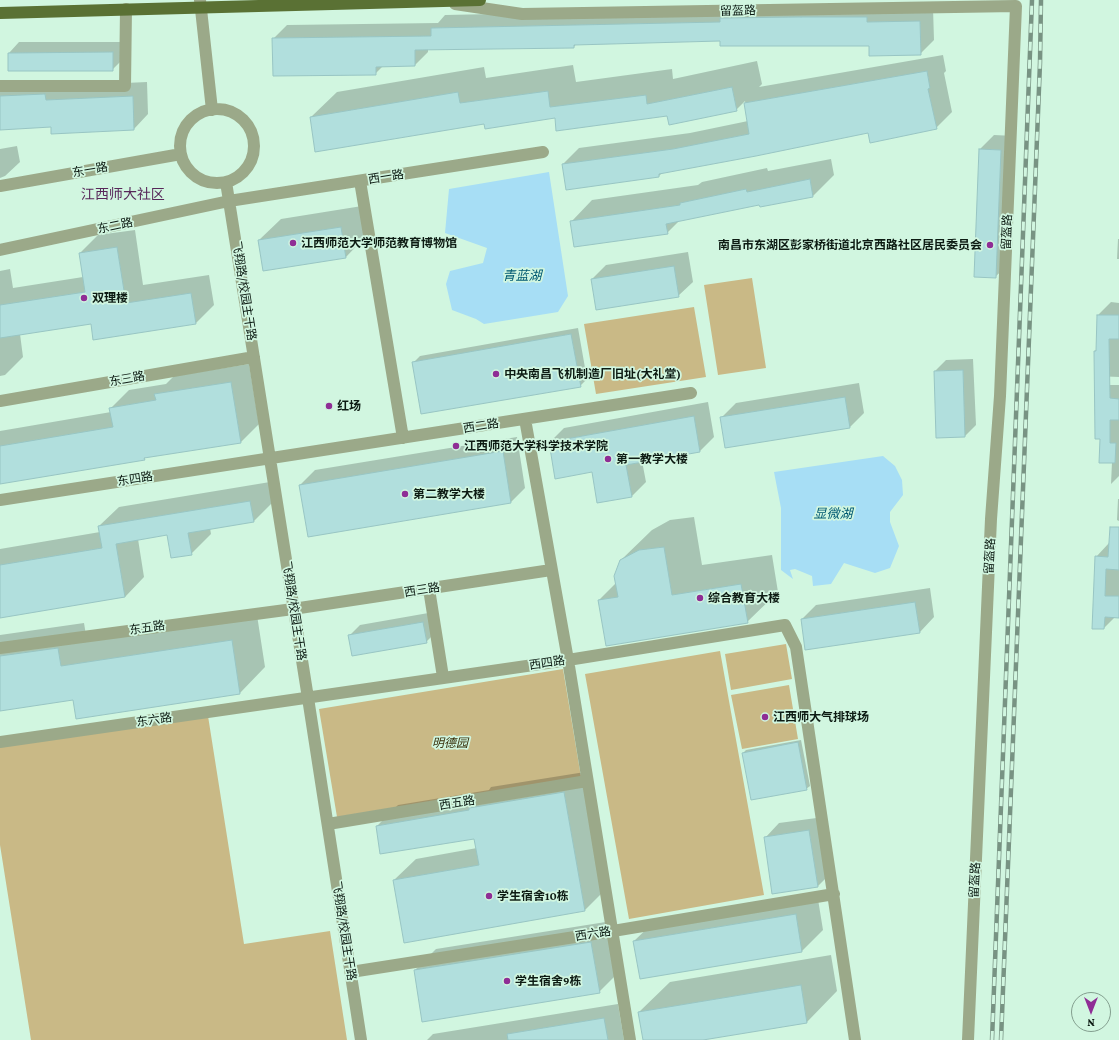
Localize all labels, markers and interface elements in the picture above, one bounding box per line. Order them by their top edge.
street label: 留盔路 [720,3,756,19]
street label: 东一路 [71,160,109,180]
street label: 西一路 [367,167,405,187]
district label: 江西师大社区 [81,187,165,203]
street label: 留盔路 [999,214,1015,250]
street label: 东二路 [96,215,134,237]
place label: 江西师范大学师范教育博物馆 [301,236,457,250]
marker: 江西师范大学师范教育博物馆 [288,238,298,248]
place label: 南昌市东湖区彭家桥街道北京西路社区居民委员会 [718,238,982,252]
street label: 飞翔路/校园主干路 [229,240,259,342]
marker: 南昌市东湖区彭家桥街道北京西路社区居民委员会 [985,240,995,250]
water label: 青蓝湖 [503,268,541,284]
place label: 双理楼 [92,291,128,305]
marker: 双理楼 [79,293,89,303]
place label: 中央南昌飞机制造厂旧址(大礼堂) [504,367,681,381]
street label: 东三路 [108,369,146,389]
marker: 中央南昌飞机制造厂旧址(大礼堂) [491,369,501,379]
place label: 红场 [337,399,361,413]
marker: 红场 [324,401,334,411]
street label: 西二路 [462,416,500,436]
place label: 江西师范大学科学技术学院 [464,439,608,453]
marker: 江西师范大学科学技术学院 [451,441,461,451]
place label: 第一教学大楼 [616,452,688,466]
marker: 第一教学大楼 [603,454,613,464]
street label: 东四路 [116,469,154,489]
place label: 第二教学大楼 [413,487,485,501]
marker: 第二教学大楼 [400,489,410,499]
water label: 显微湖 [814,506,852,522]
street label: 留盔路 [982,538,998,574]
street label: 飞翔路/校园主干路 [279,560,309,662]
street label: 西三路 [403,580,441,600]
place label: 综合教育大楼 [708,591,780,605]
marker: 综合教育大楼 [695,593,705,603]
street label: 东五路 [128,618,166,638]
street label: 西四路 [528,653,566,673]
street label: 东六路 [135,710,173,730]
place label: 江西师大气排球场 [773,710,869,724]
marker: 江西师大气排球场 [760,712,770,722]
park label: 明德园 [432,736,468,750]
street label: 西五路 [438,793,476,813]
street label: 留盔路 [967,862,983,898]
street label: 飞翔路/校园主干路 [329,880,359,982]
place label: 学生宿舍10栋 [497,889,569,903]
marker: 学生宿舍10栋 [484,891,494,901]
street label: 西六路 [574,924,612,944]
place label: 学生宿舍9栋 [515,974,582,988]
marker: 学生宿舍9栋 [502,976,512,986]
north arrow [1071,992,1111,1032]
text: N [1087,1017,1095,1029]

